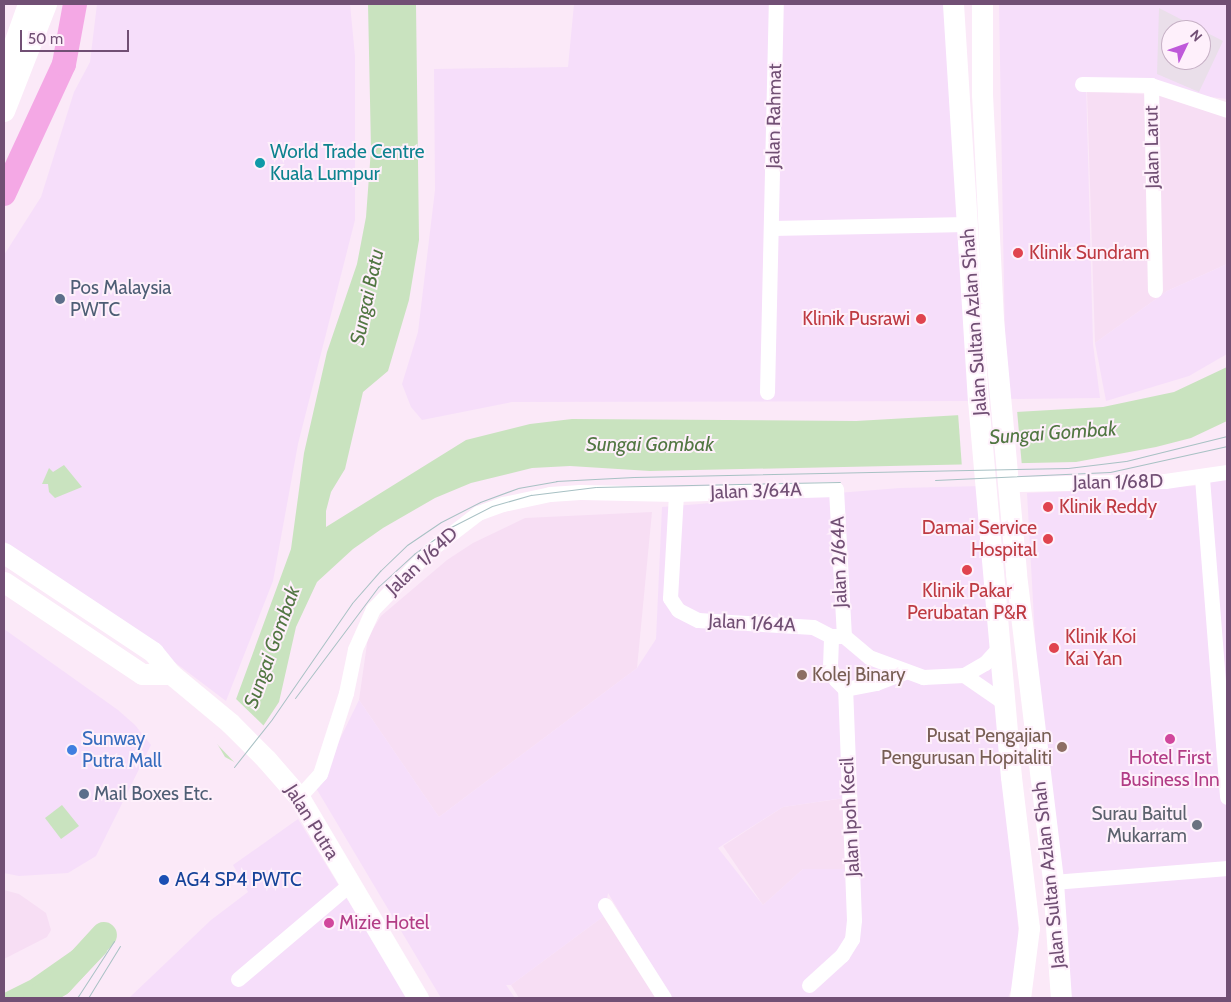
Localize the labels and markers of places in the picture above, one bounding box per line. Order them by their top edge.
place label: World Trade Centre Kuala Lumpur [270,141,424,185]
marker: World Trade Centre Kuala Lumpur [254,157,266,169]
place label: Klinik Sundram [1029,242,1149,264]
marker: Klinik Sundram [1011,246,1025,260]
place label: Pos Malaysia PWTC [70,277,171,321]
marker: Pos Malaysia PWTC [54,293,66,305]
place label: Klinik Pusrawi [802,308,910,330]
marker: Klinik Pusrawi [914,312,928,326]
place label: Klinik Reddy [1059,496,1157,518]
marker: Klinik Reddy [1041,500,1055,514]
place label: Damai Service Hospital [922,517,1037,561]
marker: Damai Service Hospital [1041,532,1055,546]
marker: Klinik Pakar Perubatan P&R [960,563,974,577]
place label: Klinik Pakar Perubatan P&R [907,580,1027,624]
place label: Klinik Koi Kai Yan [1065,626,1136,670]
marker: Klinik Koi Kai Yan [1047,641,1061,655]
place label: Kolej Binary [812,664,906,686]
marker: Kolej Binary [796,669,808,681]
place label: Pusat Pengajian Pengurusan Hopitaliti [881,725,1052,769]
place label: Sunway Putra Mall [82,728,162,772]
marker: Hotel First Business Inn [1164,733,1176,745]
marker: Pusat Pengajian Pengurusan Hopitaliti [1056,741,1068,753]
marker: Sunway Putra Mall [66,744,78,756]
place label: Hotel First Business Inn [1120,747,1220,791]
place label: Mail Boxes Etc. [94,783,212,805]
marker: Mail Boxes Etc. [78,788,90,800]
place label: Surau Baitul Mukarram [1092,803,1187,847]
marker: Surau Baitul Mukarram [1191,819,1203,831]
place label: AG4 SP4 PWTC [175,869,302,891]
marker: AG4 SP4 PWTC [157,873,171,887]
place label: Mizie Hotel [339,912,429,934]
marker: Mizie Hotel [323,917,335,929]

